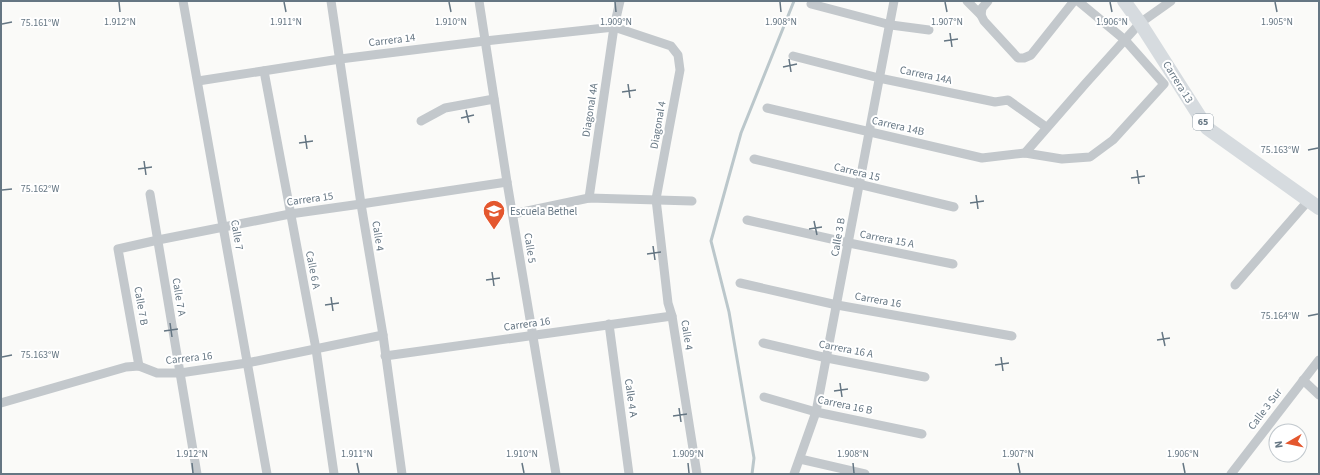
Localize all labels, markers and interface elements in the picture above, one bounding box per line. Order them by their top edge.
text: 1.912°N [104,15,136,29]
text: 1.911°N [270,15,302,29]
text: 1.910°N [435,15,467,29]
text: 1.909°N [600,15,632,29]
text: 1.908°N [765,15,797,29]
text: 1.907°N [931,15,963,29]
text: 1.906°N [1096,15,1128,29]
text: 1.905°N [1261,15,1293,29]
text: 75.161°W [21,16,59,30]
street label: Carrera 14 [368,30,417,50]
street label: Carrera 13 [1159,58,1197,106]
street label: Carrera 14A [899,62,954,88]
street label: Diagonal 4A [578,82,602,138]
street label: Diagonal 4 [646,99,670,150]
street label: Carrera 14B [870,113,926,139]
road number: 65 [1193,114,1213,130]
text: 75.163°W [1261,143,1299,157]
street label: Carrera 15 [832,159,882,185]
text: 75.162°W [21,182,59,196]
street label: Carrera 15 [286,188,334,210]
school or university icon: Escuela Bethel [481,198,507,231]
place label: Escuela Bethel [510,204,577,219]
street label: Calle 3 B [827,216,849,258]
street label: Calle 7 [227,219,247,251]
street label: Calle 4 [368,220,388,253]
street label: Carrera 15 A [858,226,916,252]
street label: Calle 5 [520,232,540,264]
street label: Calle 6 A [302,250,324,290]
street label: Calle 7 A [169,277,189,317]
street label: Calle 7 B [130,285,152,327]
street label: Carrera 16 [854,289,903,312]
text: 75.164°W [1261,309,1299,323]
street label: Carrera 16 [503,313,552,335]
street label: Calle 4 [677,319,697,352]
street label: Carrera 16 A [817,336,875,362]
text: 75.163°W [21,348,59,362]
street label: Carrera 16 [165,348,214,368]
street label: Calle 4 A [621,378,641,418]
street label: Calle 3 Sur [1244,385,1286,433]
street label: Carrera 16 B [816,392,874,418]
north arrow [1268,423,1308,463]
text: N [1271,440,1287,449]
text: 1.912°N [176,447,208,461]
text: 1.911°N [341,447,373,461]
text: 1.910°N [506,447,538,461]
text: 1.909°N [672,447,704,461]
text: 1.908°N [837,447,869,461]
text: 1.907°N [1002,447,1034,461]
text: 1.906°N [1167,447,1199,461]

